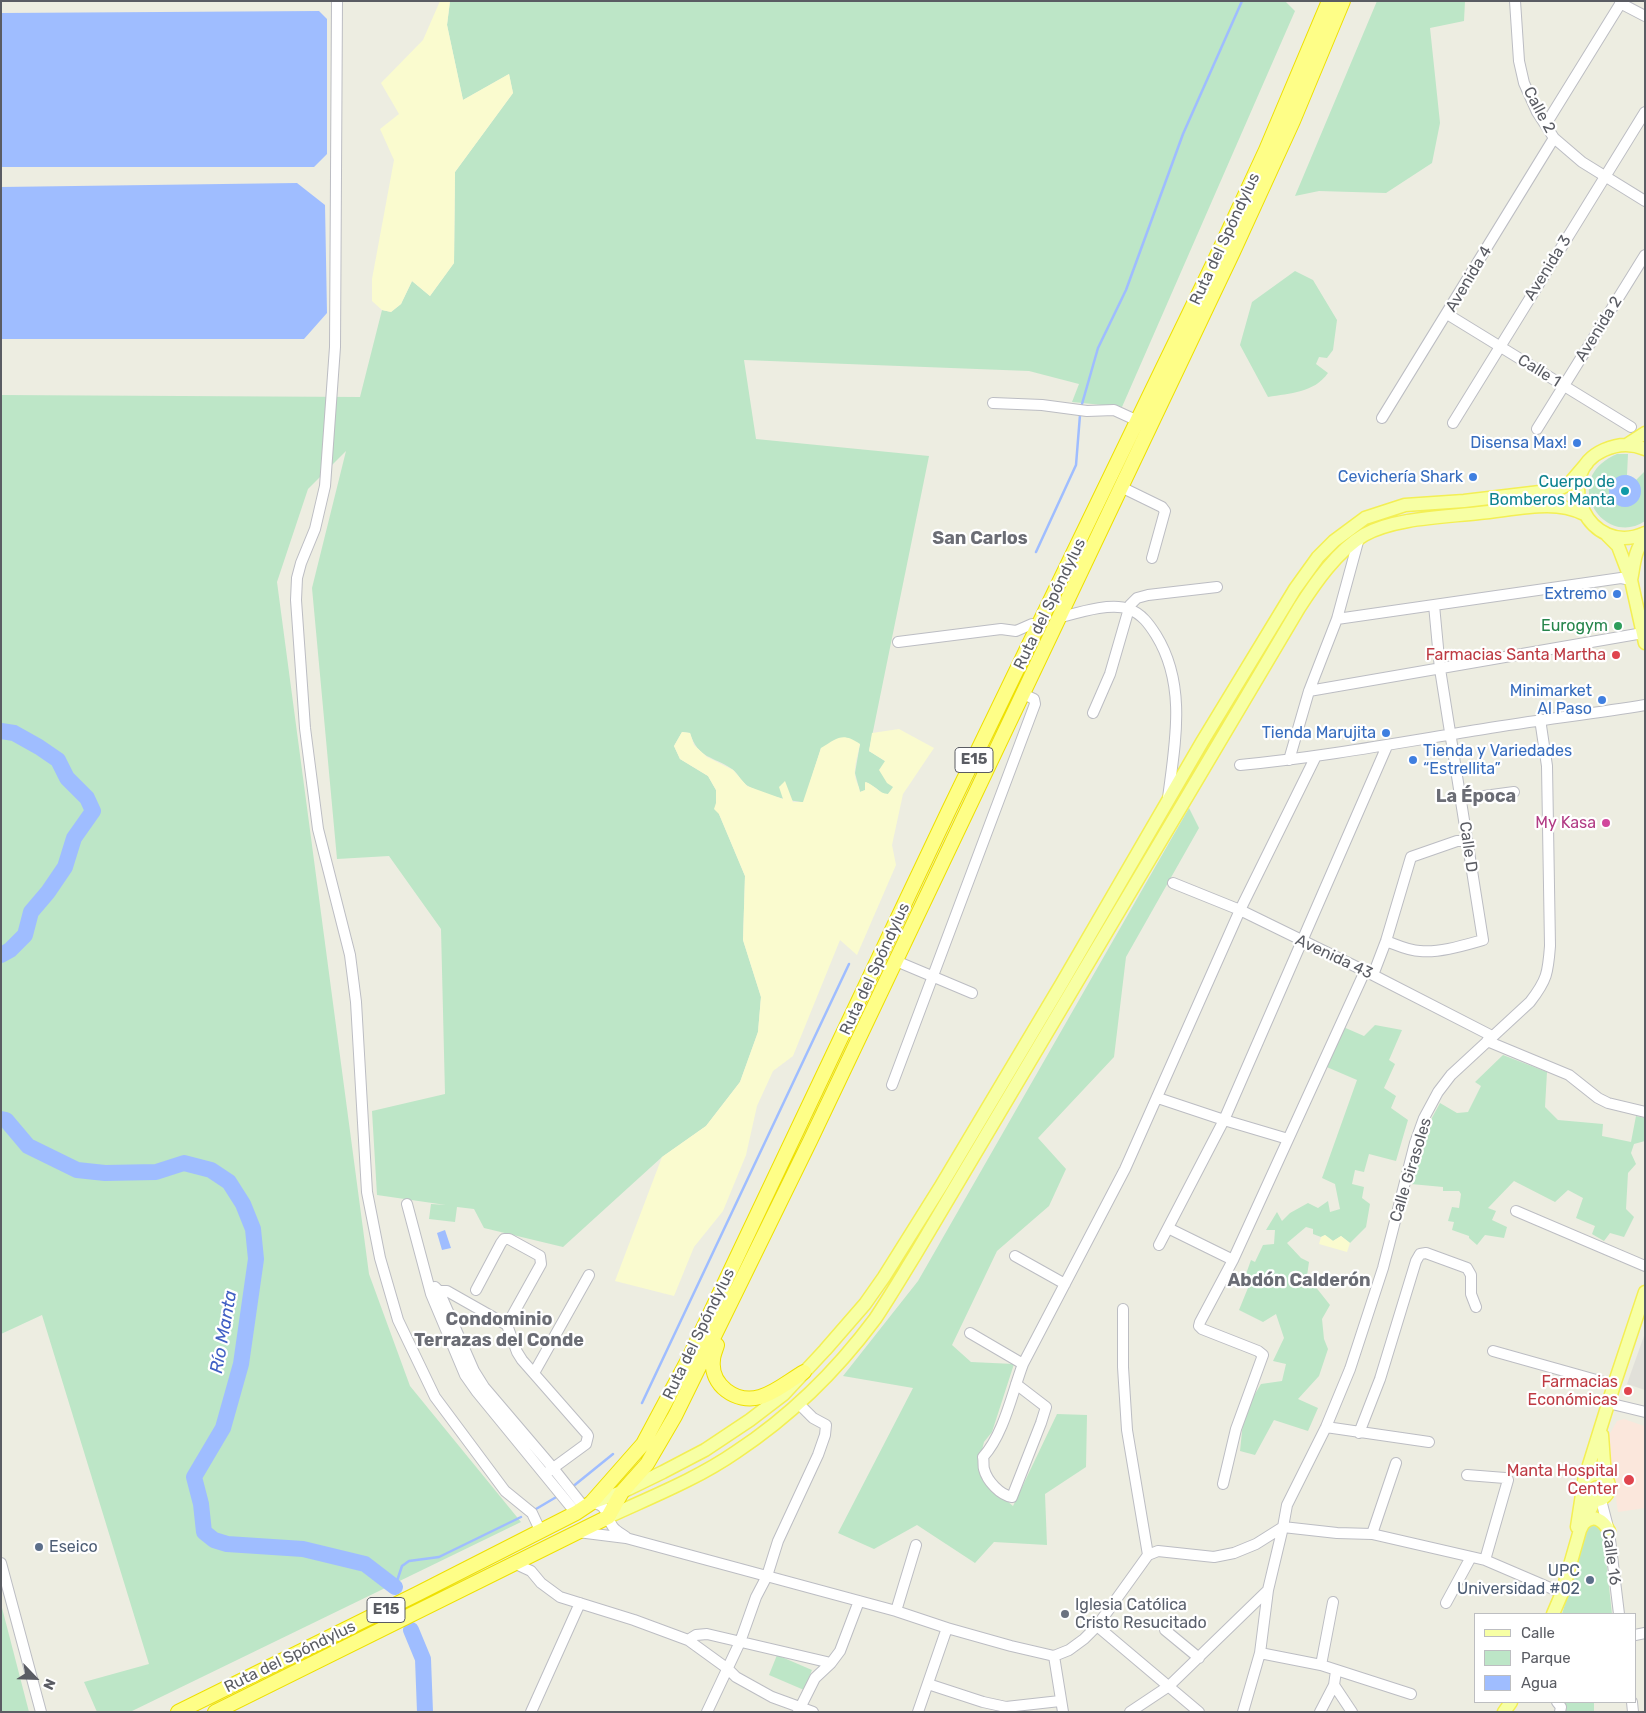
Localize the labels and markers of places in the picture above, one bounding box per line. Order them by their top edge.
place label: Disensa Max! [1470,433,1567,453]
marker: Disensa Max! [1571,437,1583,449]
place label: Cevichería Shark [1338,467,1463,487]
marker: Cevichería Shark [1467,471,1479,483]
place label: Cuerpo de Bomberos Manta [1489,472,1615,510]
marker: Cuerpo de Bomberos Manta [1619,485,1631,497]
place label: Extremo [1544,584,1607,604]
marker: Extremo [1611,588,1623,600]
place label: Eurogym [1541,616,1608,636]
marker: Eurogym [1612,620,1624,632]
place label: Farmacias Santa Martha [1426,645,1606,665]
marker: Farmacias Santa Martha [1610,649,1622,661]
place label: Minimarket Al Paso [1510,681,1592,719]
marker: Minimarket Al Paso [1596,694,1608,706]
place label: Tienda Marujita [1262,723,1376,743]
marker: Tienda Marujita [1380,727,1392,739]
place label: Tienda y Variedades “Estrellita” [1423,741,1572,779]
marker: Tienda y Variedades “Estrellita” [1407,754,1419,766]
place label: My Kasa [1535,813,1596,833]
marker: My Kasa [1600,817,1612,829]
place label: Farmacias Económicas [1528,1372,1618,1410]
marker: Farmacias Económicas [1622,1385,1634,1397]
place label: Manta Hospital Center [1507,1461,1618,1499]
marker: Manta Hospital Center [1622,1473,1636,1487]
place label: Eseico [49,1537,98,1557]
marker: Eseico [33,1541,45,1553]
place label: UPC Universidad #02 [1457,1561,1580,1599]
marker: UPC Universidad #02 [1584,1574,1596,1586]
place label: Iglesia Católica Cristo Resucitado [1075,1595,1207,1633]
marker: Iglesia Católica Cristo Resucitado [1059,1608,1071,1620]

